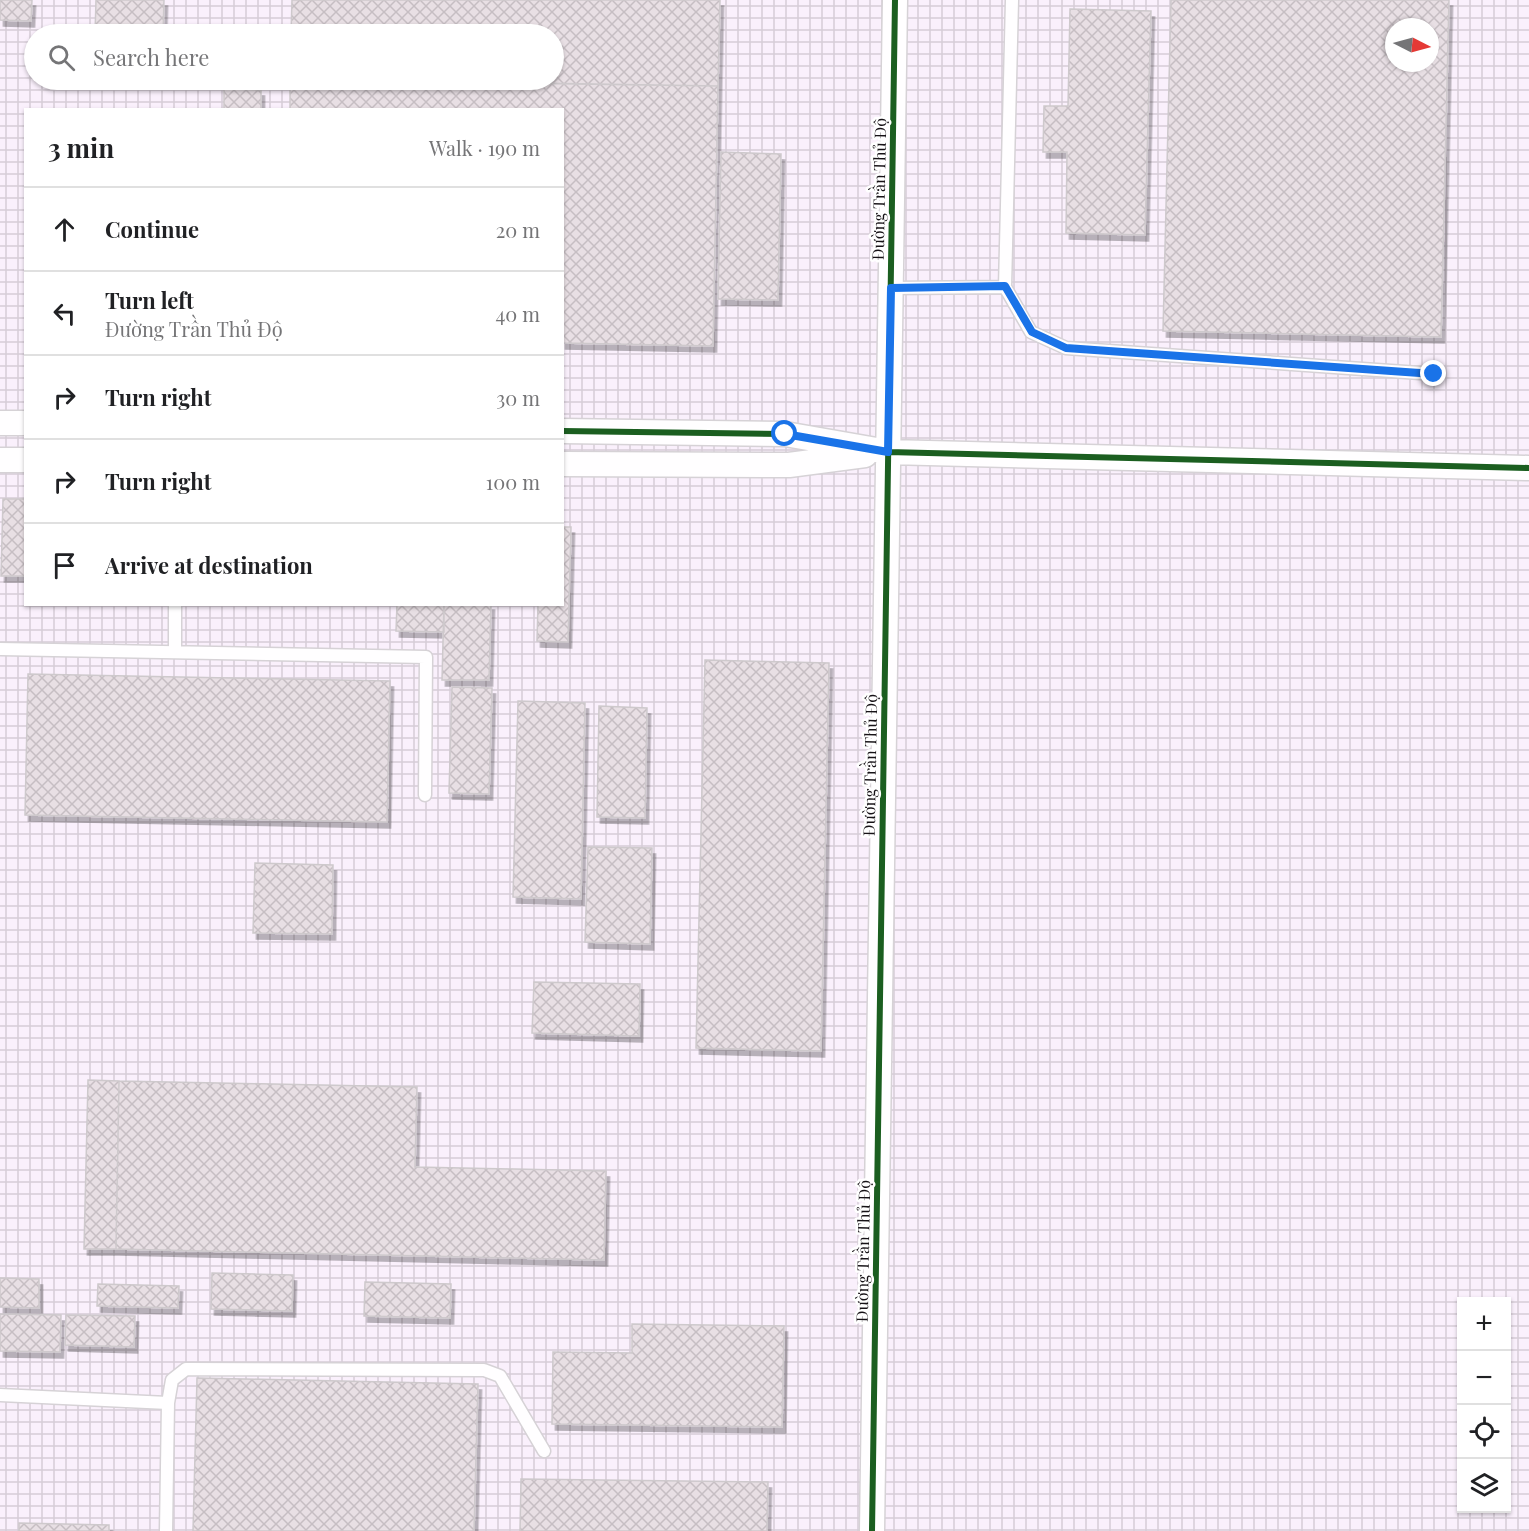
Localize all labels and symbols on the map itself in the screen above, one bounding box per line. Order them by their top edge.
north arrow [1385,18,1439,72]
street label: Đường Trần Thủ Độ [865,118,890,260]
route end [1420,360,1446,386]
route start [771,420,797,446]
street label: Đường Trần Thủ Độ [856,694,881,836]
street label: Đường Trần Thủ Độ [849,1180,874,1322]

